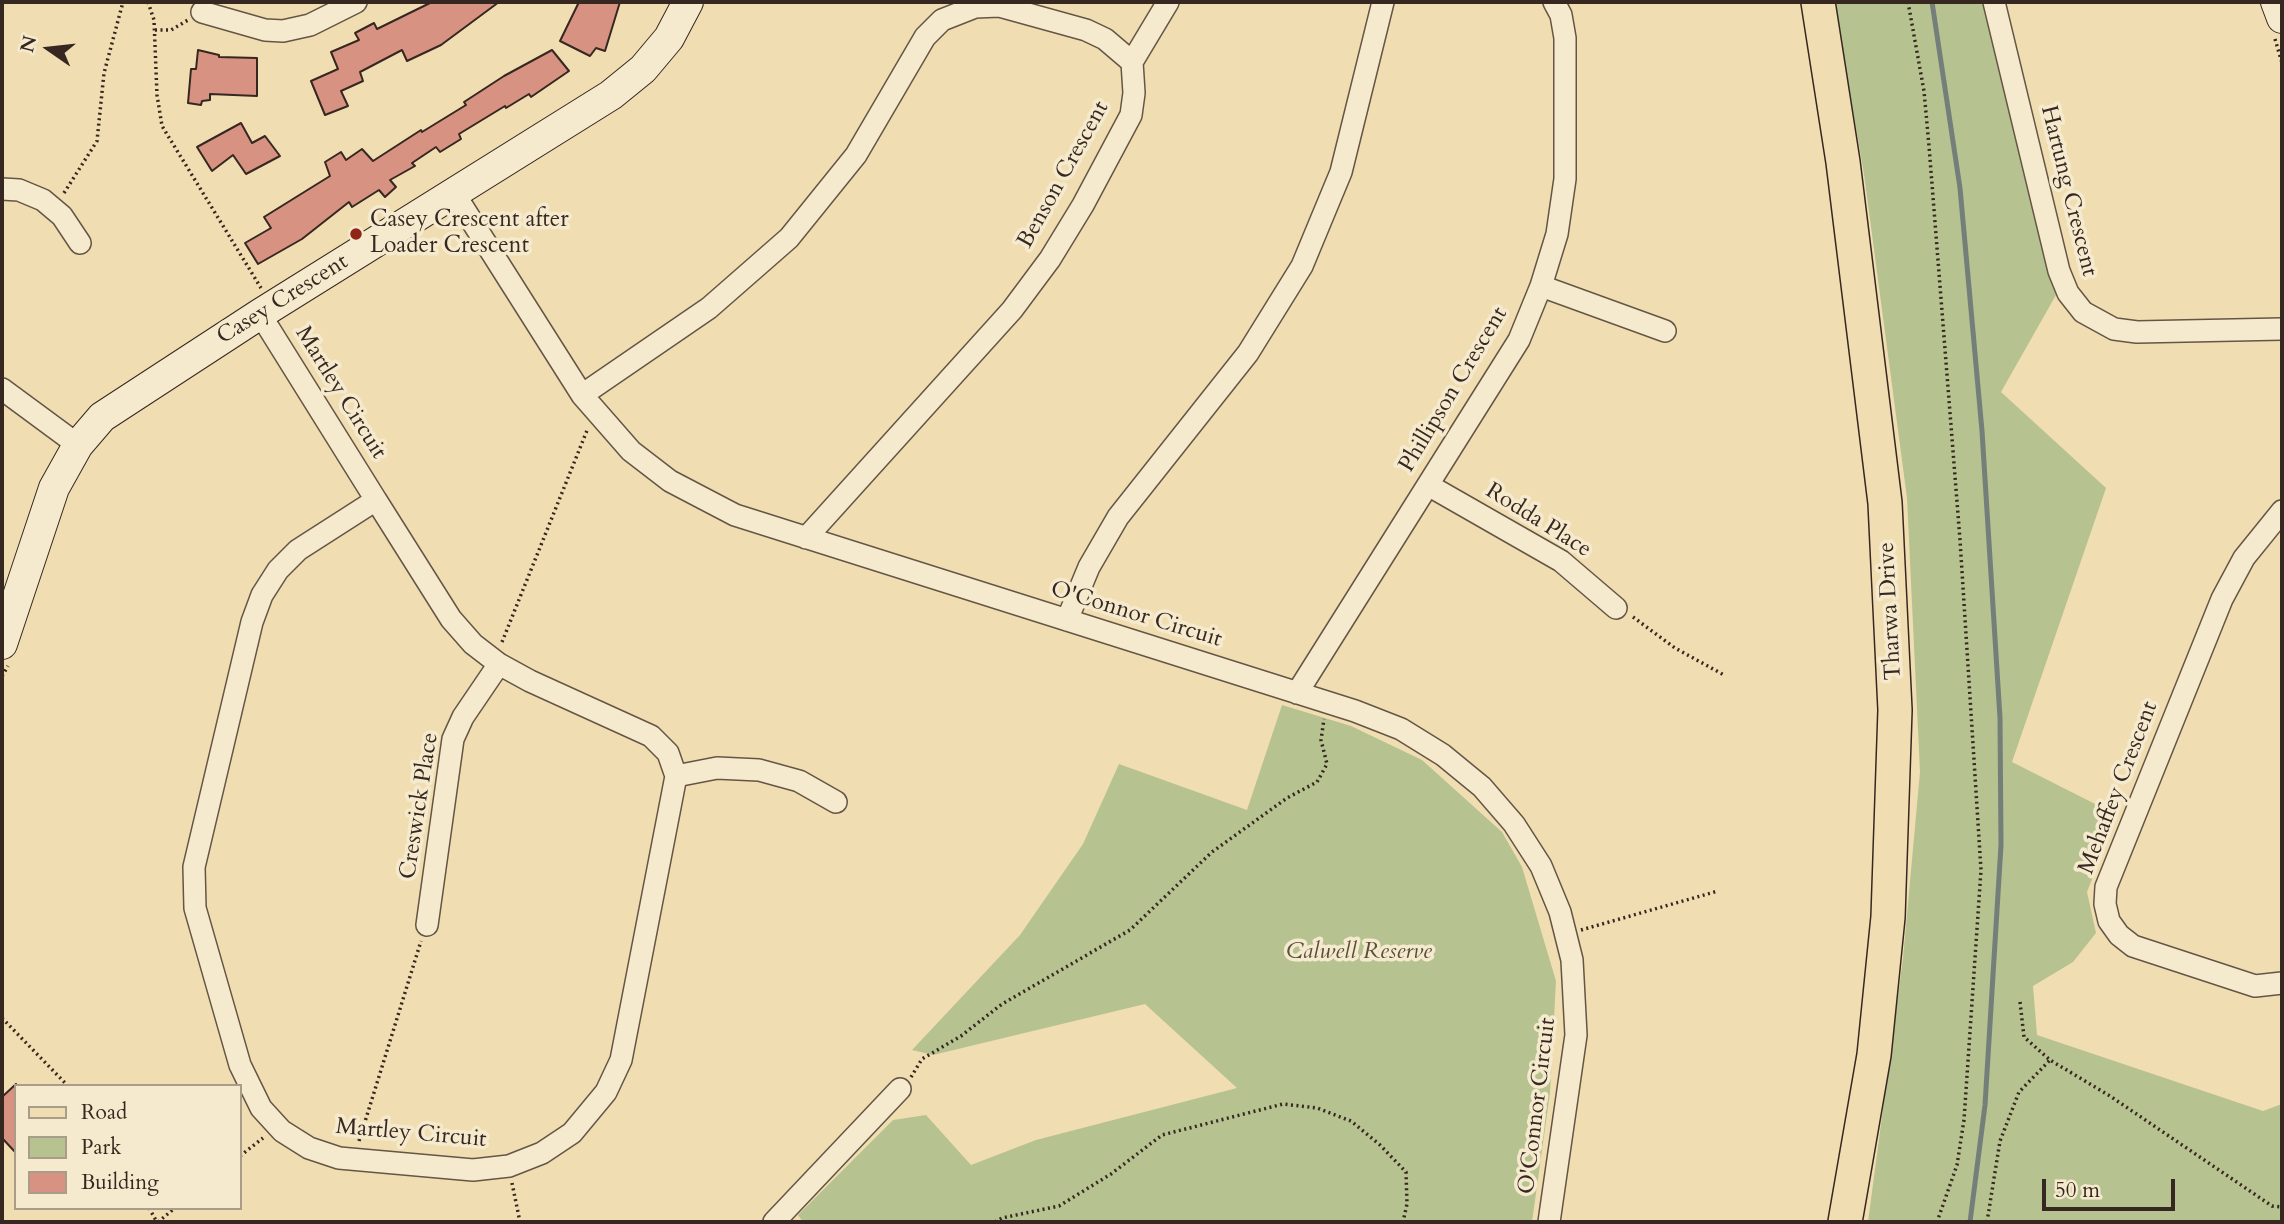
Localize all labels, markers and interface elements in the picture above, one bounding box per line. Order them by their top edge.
north arrow [14,14,84,84]
text: N [14,33,43,55]
street label: Benson Crescent [1012,97,1116,253]
street label: Hartung Crescent [2033,103,2103,279]
place label: Casey Crescent after Loader Crescent [370,207,569,261]
marker: Casey Crescent after Loader Crescent [348,226,364,242]
street label: Casey Crescent [212,249,354,351]
street label: Phillipson Crescent [1394,302,1514,478]
street label: Martley Circuit [288,322,392,464]
street label: Rodda Place [1480,478,1596,564]
street label: Tharwa Drive [1874,541,1908,681]
street label: O'Connor Circuit [1047,576,1225,654]
street label: Mehaffey Crescent [2073,698,2165,878]
street label: Creswick Place [395,731,445,881]
park label: Calwell Reserve [1286,939,1432,967]
street label: O'Connor Circuit [1513,1016,1563,1196]
legend [14,1084,242,1210]
text: Road [81,1098,127,1127]
street label: Martley Circuit [334,1114,488,1154]
text: Park [81,1133,121,1162]
scale bar [2046,1164,2179,1208]
text: Building [81,1168,159,1197]
text: 50 m [2055,1176,2100,1205]

